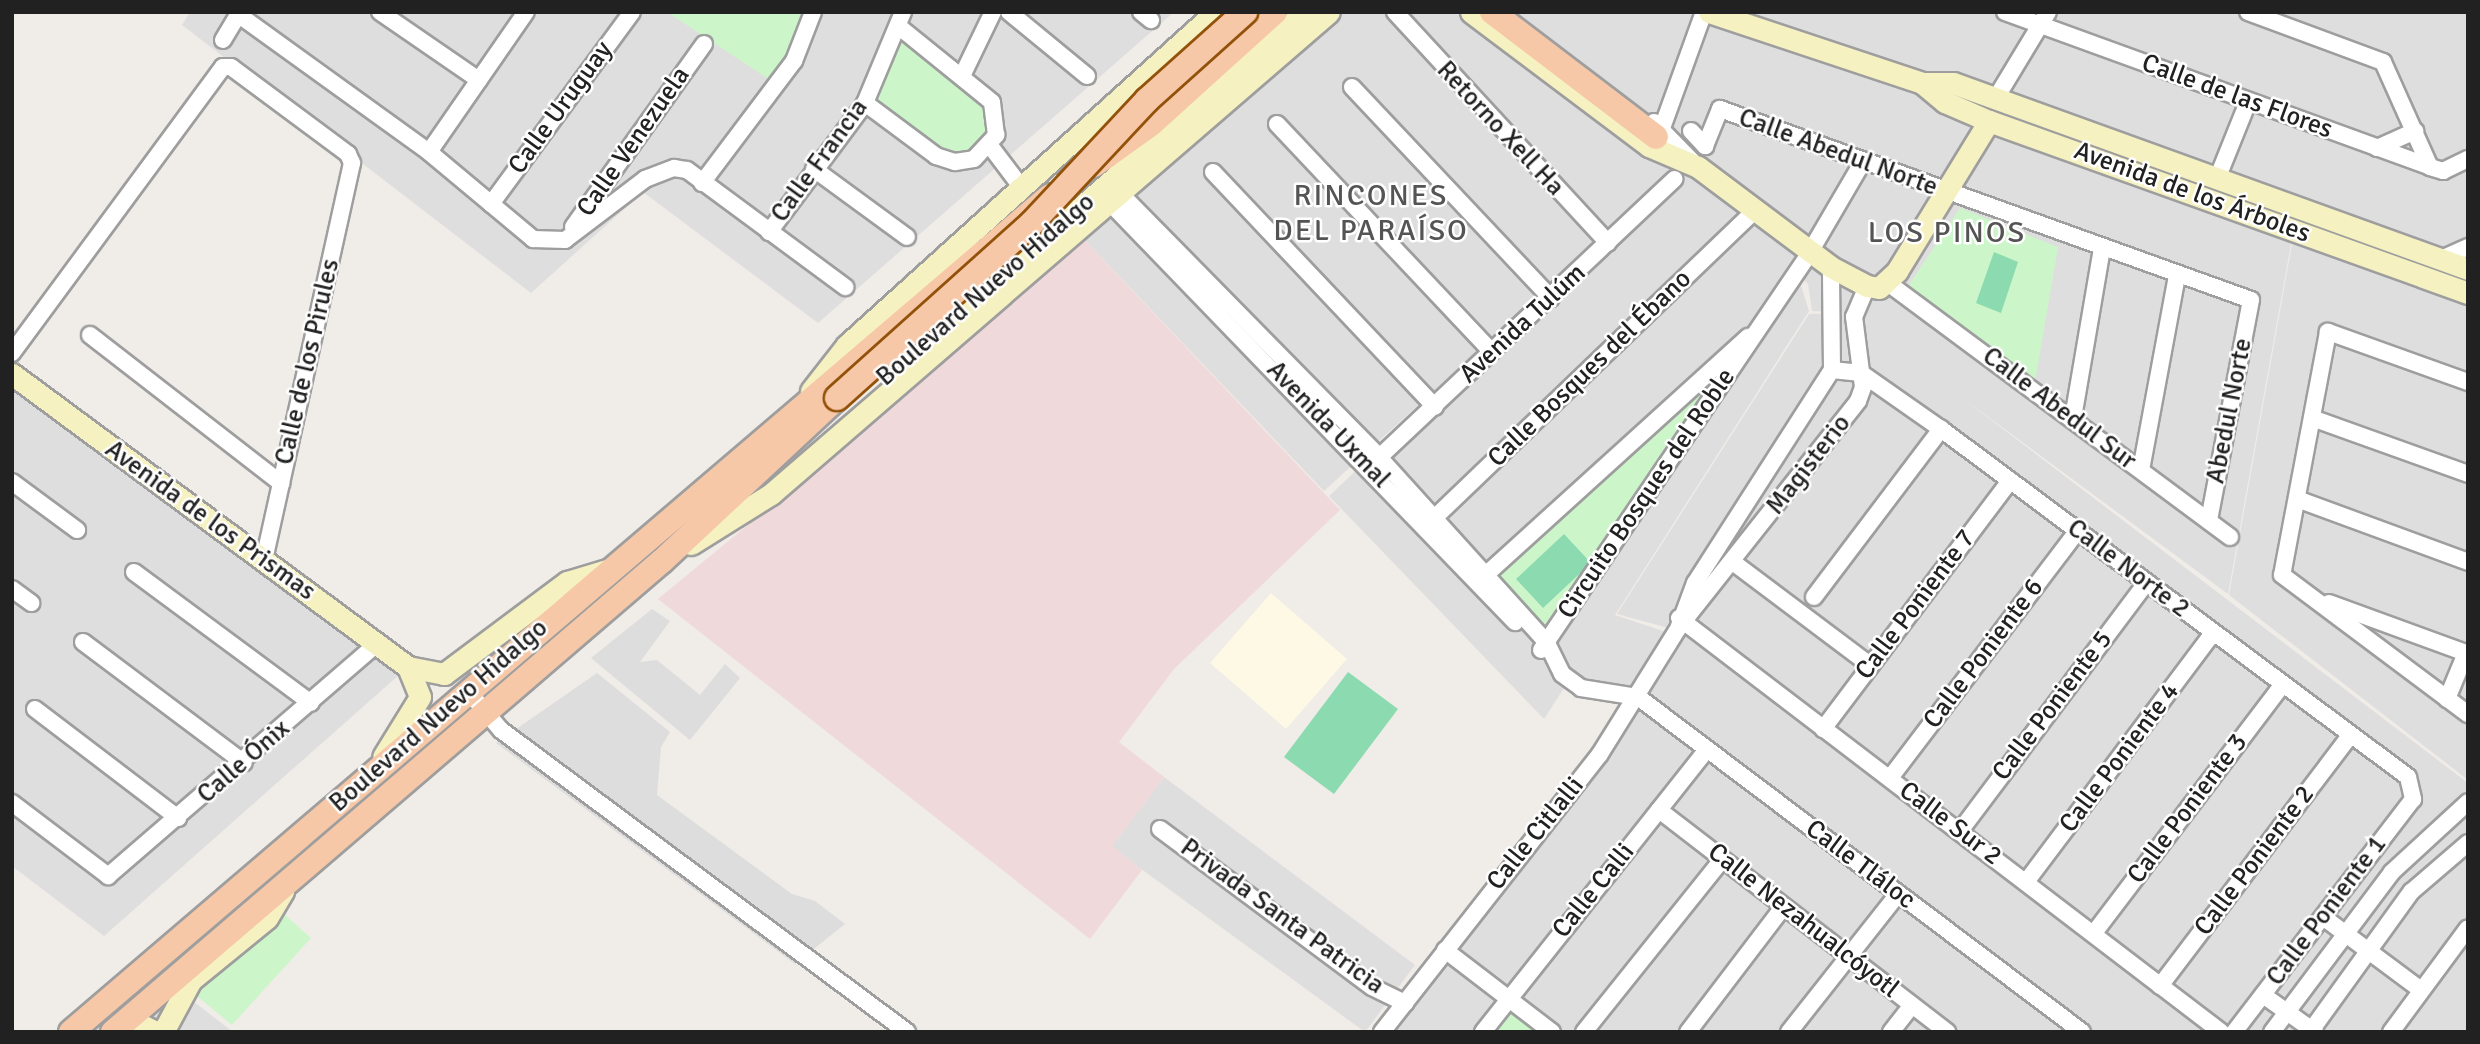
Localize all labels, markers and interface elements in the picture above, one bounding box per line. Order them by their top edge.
street label: Calle Uruguay [502,36,620,180]
street label: Calle de las Flores [2137,48,2337,146]
street label: Retorno Xell Ha [1430,55,1570,203]
street label: Calle Venezuela [571,61,697,223]
street label: Calle Francia [765,93,875,229]
street label: Calle Abedul Norte [1734,103,1942,203]
street label: Avenida de los Árboles [2070,136,2314,250]
district label: RINCONES DEL PARAÍSO [1275,178,1467,248]
street label: Boulevard Nuevo Hidalgo [871,187,1101,393]
district label: LOS PINOS [1869,215,2025,251]
street label: Calle de los Pirules [269,256,347,468]
street label: Avenida Tulúm [1453,258,1593,390]
street label: Calle Bosques del Ébano [1482,264,1698,474]
street label: Abedul Norte [2201,336,2259,486]
street label: Calle Abedul Sur [1976,341,2142,477]
street label: Avenida Uxmal [1260,355,1396,495]
street label: Circuito Bosques del Roble [1552,363,1742,625]
street label: Magisterio [1760,409,1858,521]
street label: Avenida de los Prismas [99,434,321,608]
street label: Calle Norte 2 [2061,513,2195,625]
street label: Calle Poniente 7 [1849,524,1983,686]
street label: Calle Poniente 6 [1917,573,2051,735]
street label: Boulevard Nuevo Hidalgo [324,613,554,819]
street label: Calle Poniente 5 [1986,625,2120,787]
street label: Calle Poniente 4 [2053,677,2187,839]
street label: Calle Ónix [191,713,297,811]
street label: Calle Poniente 3 [2121,728,2255,890]
street label: Calle Citlalli [1481,771,1591,897]
street label: Calle Sur 2 [1893,775,2007,873]
street label: Calle Poniente 2 [2188,780,2322,942]
street label: Calle Tláloc [1799,814,1921,916]
street label: Calle Poniente 1 [2260,830,2394,992]
street label: Privada Santa Patricia [1174,833,1390,1001]
street label: Calle Calli [1546,837,1642,945]
street label: Calle Nezahualcóyotl [1701,837,1905,1005]

